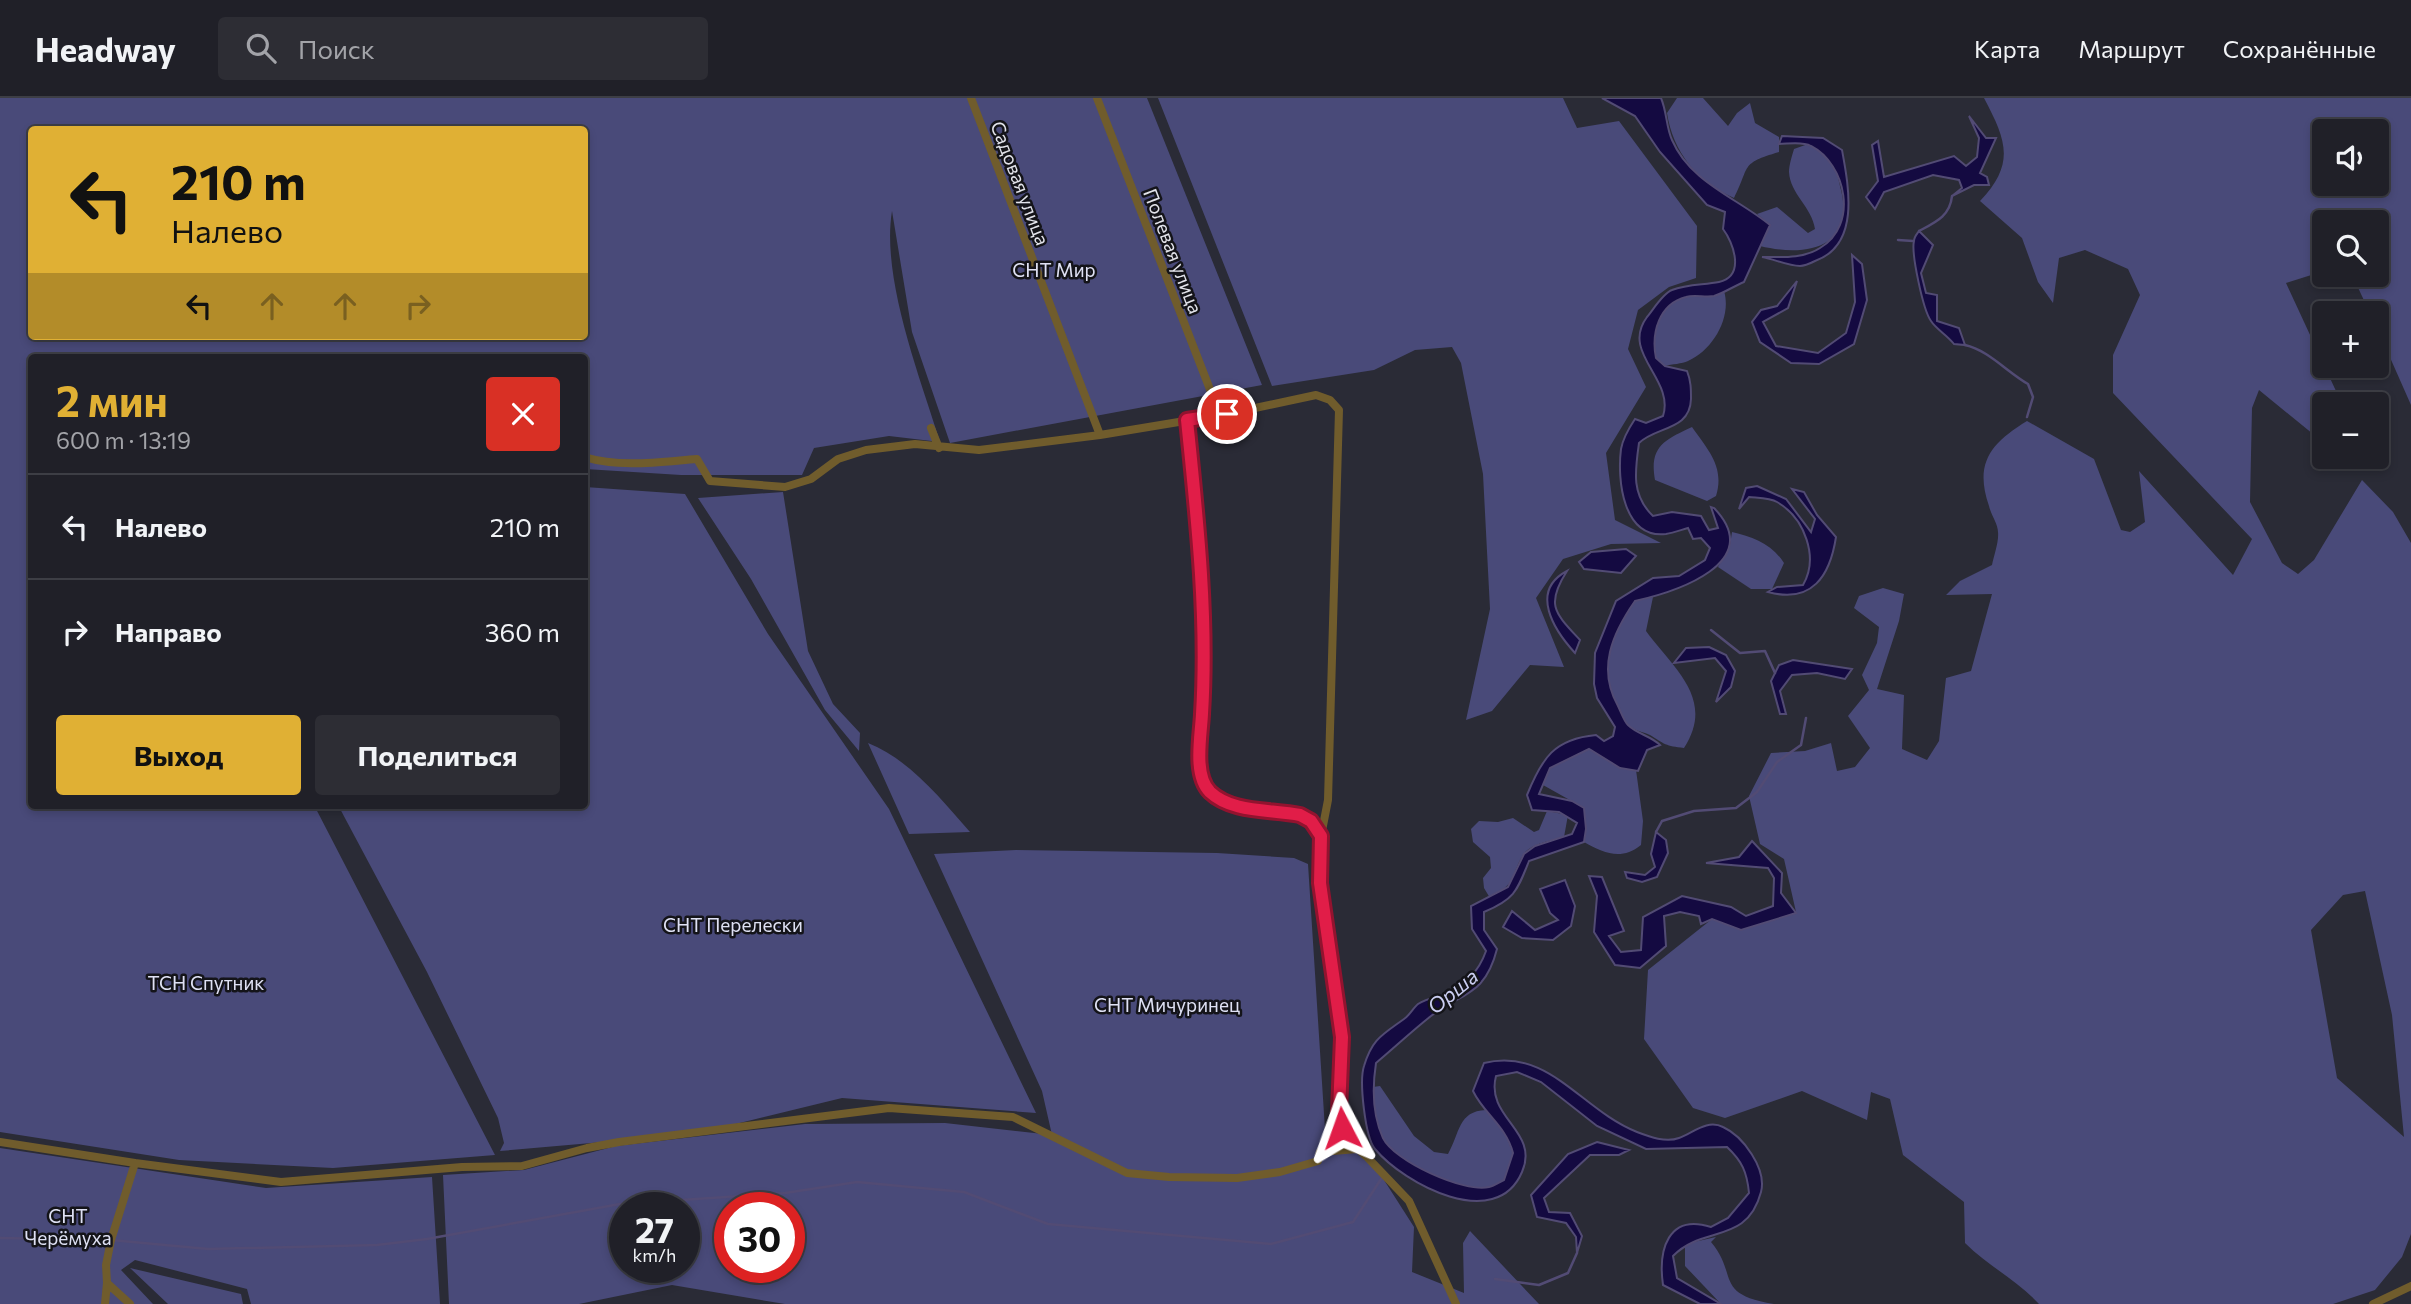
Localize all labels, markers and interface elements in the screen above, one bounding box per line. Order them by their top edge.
search box [218,17,708,80]
text: Headway [35,28,176,69]
icon: search [242,29,280,67]
text: Поиск [298,33,375,64]
text: Карта [1974,34,2040,63]
text: Маршрут [2078,34,2185,63]
text: Сохранённые [2223,34,2376,63]
street label: Садовая улица [986,118,1055,248]
map controls [2312,119,2389,469]
button: sound [2312,119,2389,196]
text: 210 m [171,150,306,210]
icon: left [56,154,147,245]
street label: Полевая улица [1139,185,1208,317]
text: Налево [171,210,283,250]
button: search [2312,210,2389,287]
park label: СНТ Мир [1012,258,1096,281]
icon: left [180,287,218,325]
icon: ahead [253,287,291,325]
icon: ahead [326,287,364,325]
icon: right [399,287,437,325]
button: + [2312,301,2389,378]
text: 2 мин [56,374,168,426]
button: close [486,377,560,451]
pin [1197,384,1257,444]
button: − [2312,392,2389,469]
icon: arrive [1208,395,1246,433]
text: 600 m · 13:19 [56,426,191,454]
icon: left [56,508,94,546]
text: Налево [115,511,207,542]
text: 210 m [490,511,560,542]
icon: right [56,613,94,651]
text: Направо [115,616,222,647]
text: 360 m [485,616,560,647]
button: Выход [56,715,301,795]
button: Поделиться [315,715,560,795]
park label: СНТ Перелески [663,913,803,936]
water label: Орша [1422,963,1482,1019]
park label: ТСН Спутник [148,971,264,994]
park label: СНТ Мичуринец [1094,993,1240,1016]
position arrow [1305,1091,1379,1165]
speed limit sign: 30 [714,1192,805,1283]
park label: СНТ Черёмуха [24,1204,112,1249]
text: 27 [635,1207,674,1250]
text: km/h [633,1244,676,1266]

